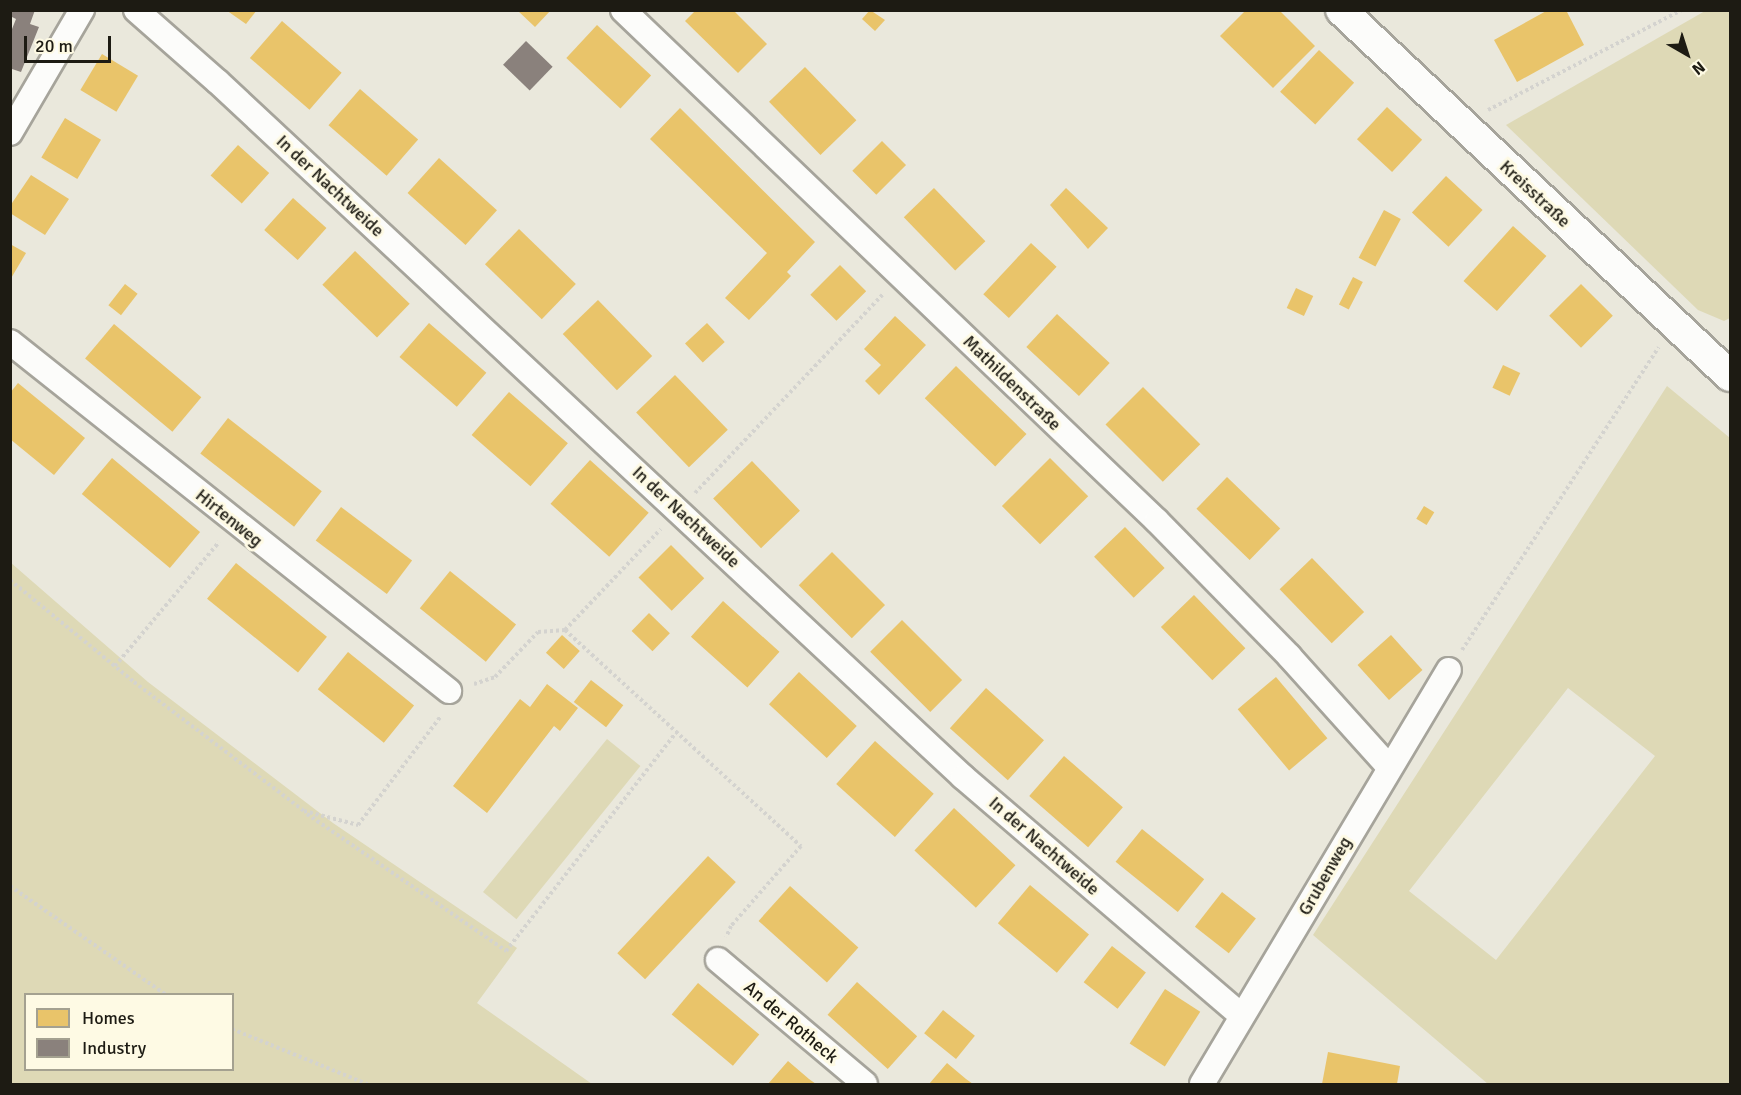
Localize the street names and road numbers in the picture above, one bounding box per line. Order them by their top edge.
street label: In der Nachtweide [272,131,388,241]
street label: Kreisstraße [1495,156,1575,232]
street label: Mathildenstraße [958,331,1066,435]
street label: In der Nachtweide [628,462,744,572]
street label: Hirtenweg [191,484,267,552]
street label: In der Nachtweide [984,792,1104,900]
street label: Grubenweg [1294,833,1356,919]
street label: An der Rotheck [740,976,842,1068]

